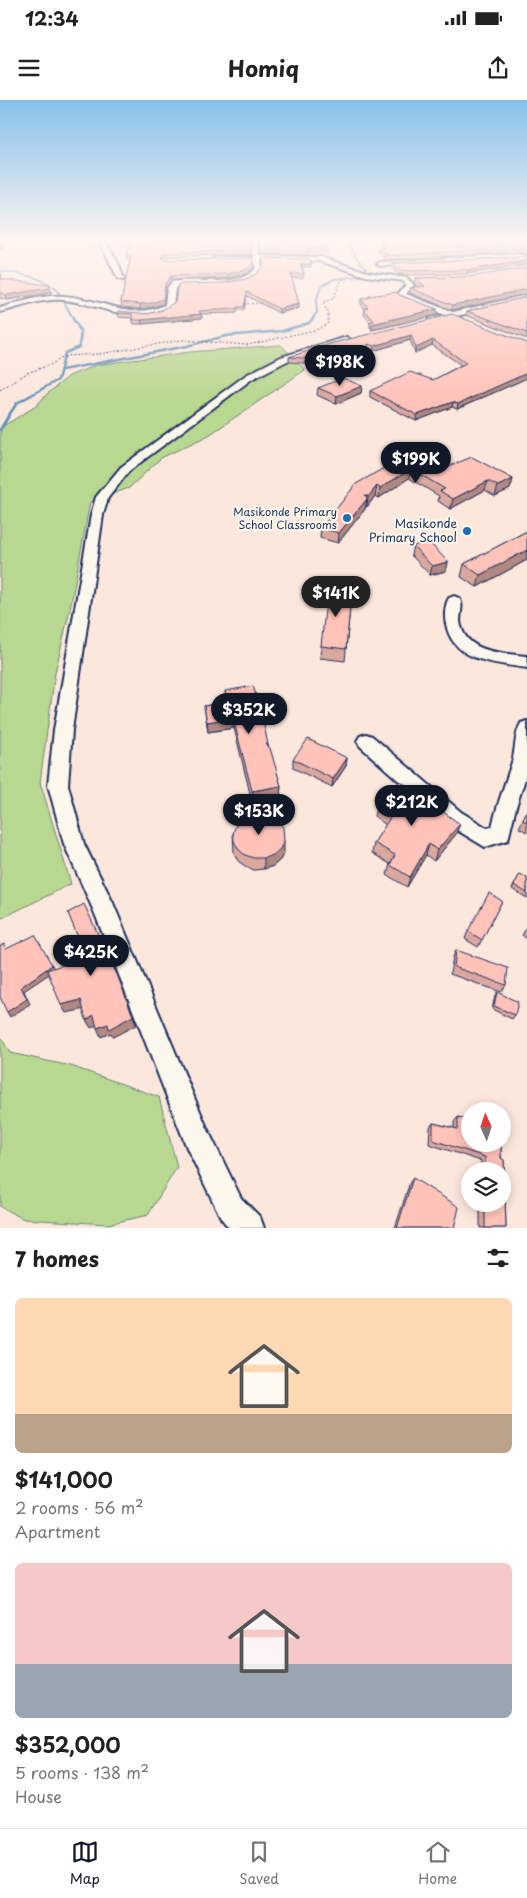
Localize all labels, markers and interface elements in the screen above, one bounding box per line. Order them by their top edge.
text: 12:34 [25,4,79,32]
text: Homiq [228,51,299,84]
icon: menu [15,54,43,82]
icon: share [484,54,512,82]
pin: $198K [305,344,375,387]
text: $198K [316,349,364,373]
pin: $199K [381,442,451,484]
text: $199K [392,446,440,470]
place label: Masikonde Primary School Classrooms [233,503,337,533]
marker: Masikonde Primary School Classrooms [341,512,353,524]
place label: Masikonde Primary School [369,514,457,546]
marker: Masikonde Primary School [461,525,473,537]
pin: $141K [301,576,371,618]
text: $141K [312,580,360,604]
pin: $352K [214,692,284,735]
text: $352K [222,697,276,721]
pin: $212K [377,784,447,827]
text: $212K [386,789,438,813]
pin: $153K [224,794,294,836]
text: $153K [234,798,284,822]
pin: $425K [56,934,126,977]
text: $425K [64,939,118,963]
north arrow [461,1102,511,1152]
map controls [461,1102,511,1212]
button: layers [461,1162,511,1212]
text: 7 homes [15,1242,99,1274]
icon: filters [484,1244,512,1272]
icon: home [219,1331,309,1421]
text: $141,000 [15,1463,113,1495]
text: 2 rooms · 56 m² [15,1495,144,1519]
text: Apartment [15,1519,100,1543]
icon: home [219,1596,309,1686]
text: $352,000 [15,1728,121,1760]
text: 5 rooms · 138 m² [15,1760,149,1784]
text: House [15,1784,62,1808]
tab: Map [70,1838,100,1889]
tab: Saved [239,1838,279,1889]
tab: Home [418,1838,457,1889]

